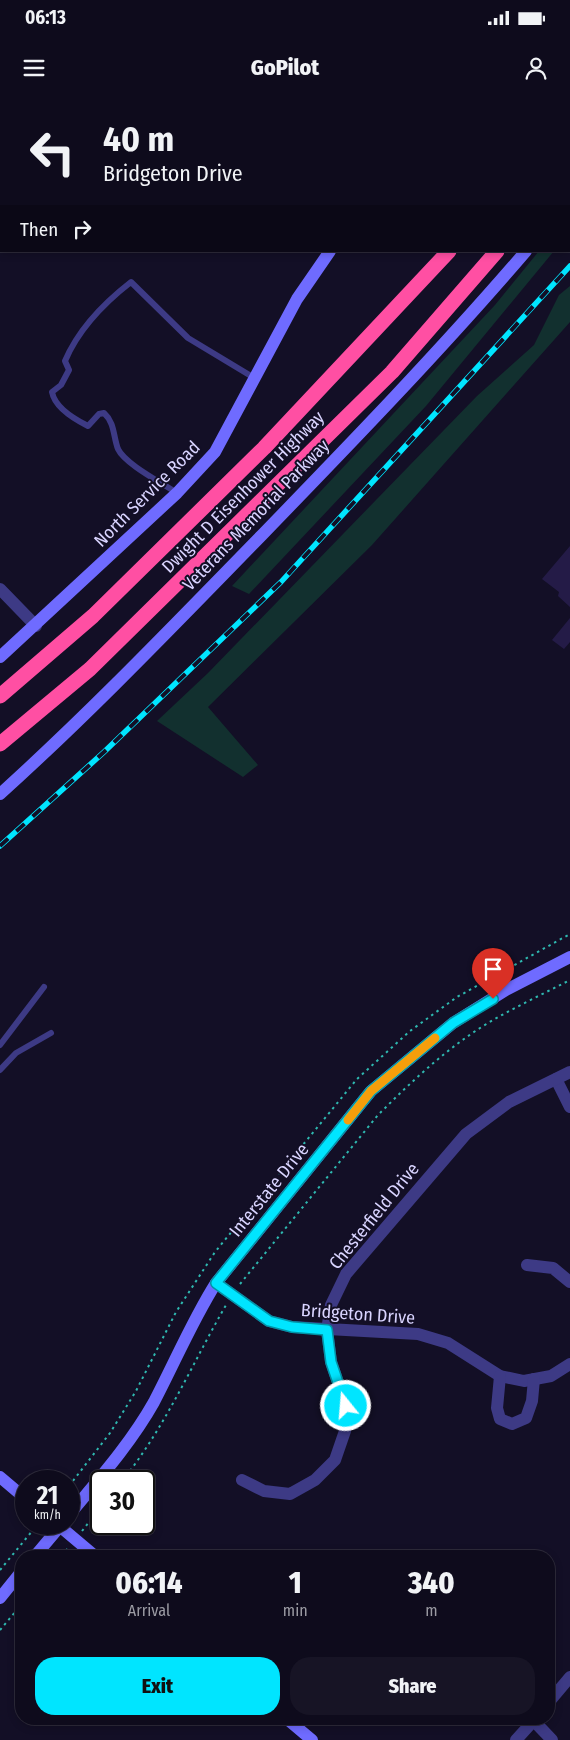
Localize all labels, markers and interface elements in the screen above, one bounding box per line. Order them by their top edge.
text: 06:13 [25,6,66,29]
icon: menu [20,54,48,82]
text: GoPilot [251,54,319,81]
icon: person [522,54,550,82]
text: 40 m [103,118,174,160]
icon: left [20,120,85,185]
text: Bridgeton Drive [103,160,243,187]
icon: right [68,215,96,243]
text: Then [20,218,58,241]
street label: Dwight D Eisenhower Highway [157,406,329,578]
street label: Veterans Memorial Parkway [178,435,334,595]
street label: North Service Road [89,436,205,552]
pin [472,948,514,999]
icon: arrive [479,955,507,983]
street label: Interstate Drive [225,1139,313,1241]
street label: Chesterfield Drive [324,1158,424,1274]
street label: Bridgeton Drive [300,1299,416,1329]
position arrow [319,1379,371,1431]
speed limit sign: 30 [90,1470,155,1535]
text: 21 [37,1481,58,1511]
text: km/h [34,1508,61,1522]
text: 06:14 [115,1565,183,1601]
text: 1 [289,1565,302,1601]
text: 340 [408,1565,455,1601]
text: Arrival [128,1601,170,1620]
text: min [283,1601,308,1620]
text: m [425,1601,437,1620]
button: Exit [35,1657,280,1715]
button: Share [290,1657,535,1715]

